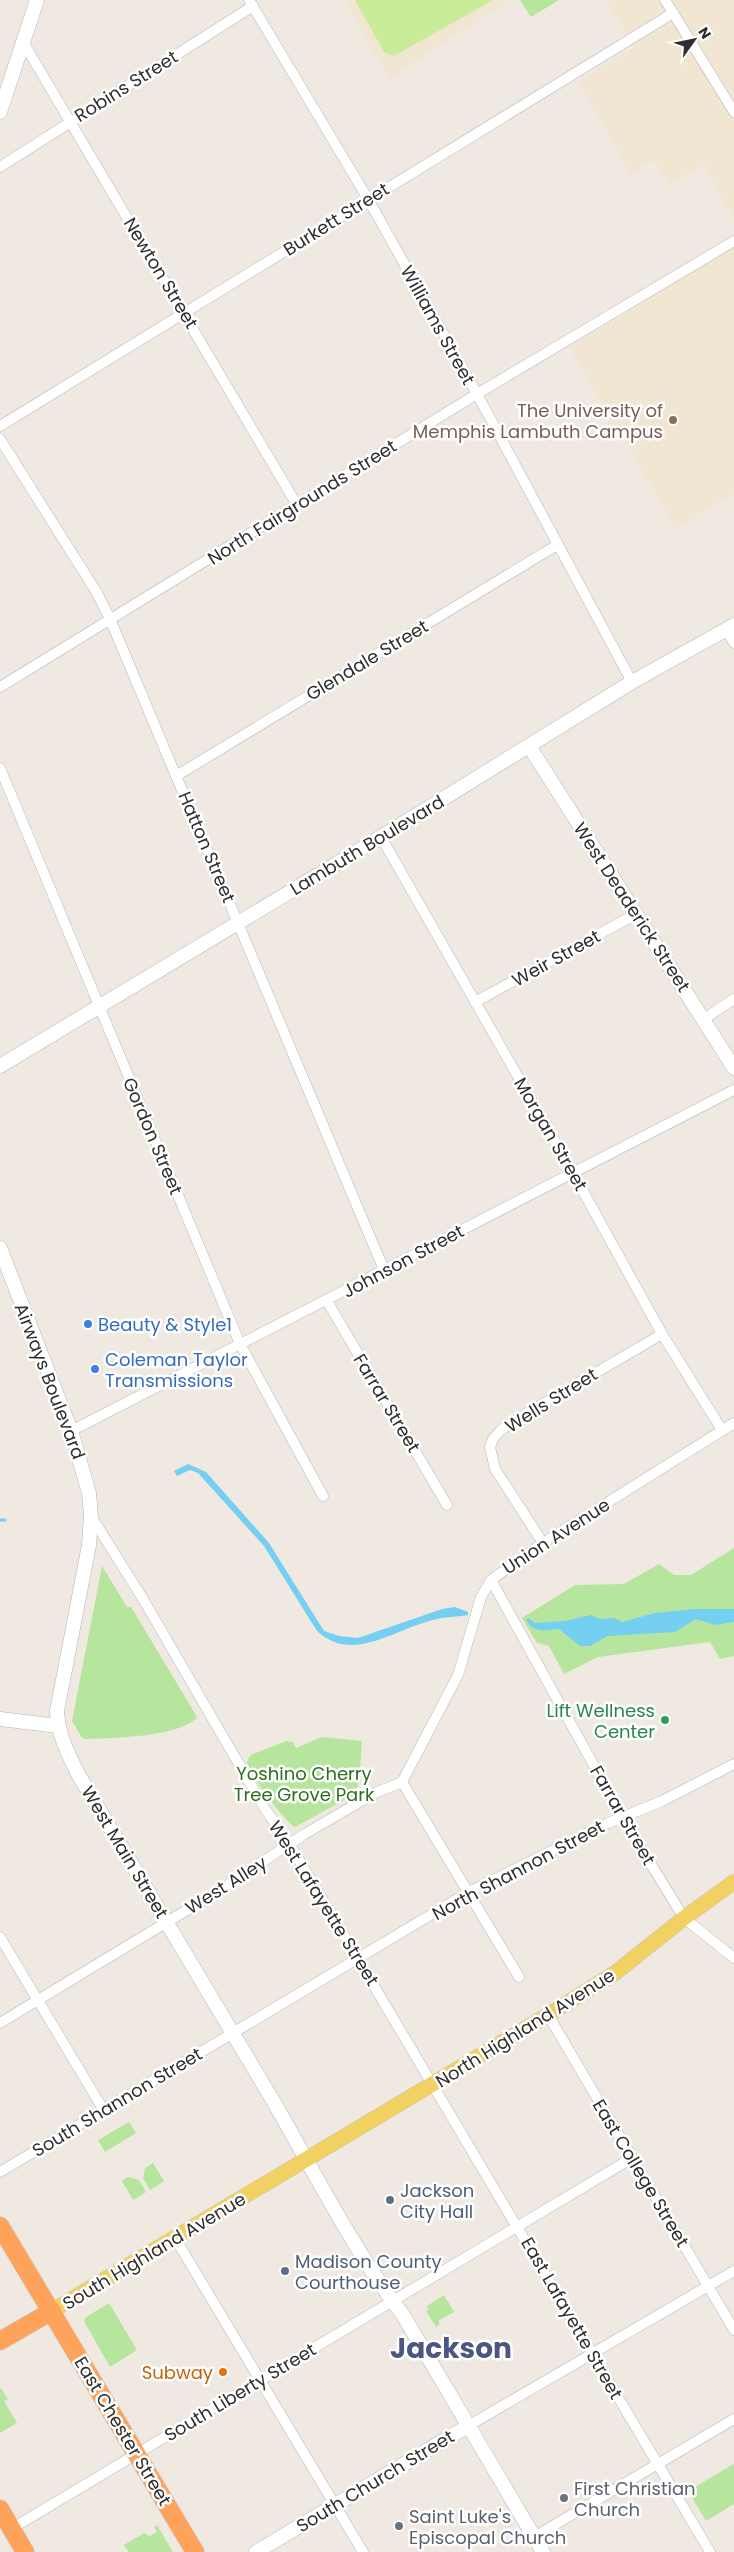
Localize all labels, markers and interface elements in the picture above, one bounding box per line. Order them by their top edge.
north arrow [669,15,719,65]
text: N [694,23,716,43]
street label: Robins Street [70,44,182,128]
street label: Burkett Street [278,177,394,261]
street label: Newton Street [118,213,204,333]
street label: Williams Street [395,261,481,389]
place label: The University of Memphis Lambuth Campus [413,398,663,444]
marker: The University of Memphis Lambuth Campus [667,414,679,426]
street label: North Fairgrounds Street [203,433,401,571]
street label: Glendale Street [301,614,433,706]
street label: Hatton Street [172,788,242,906]
street label: Lambuth Boulevard [285,789,449,901]
street label: West Deaderick Street [568,817,696,997]
street label: Weir Street [507,923,605,993]
street label: Morgan Street [508,1073,594,1195]
street label: Gordon Street [117,1074,189,1198]
street label: Johnson Street [338,1218,468,1304]
street label: Airways Boulevard [9,1299,91,1463]
place label: Beauty & Style1 [98,1312,232,1337]
marker: Beauty & Style1 [82,1318,94,1330]
place label: Coleman Taylor Transmissions [105,1347,248,1393]
street label: Farrar Street [348,1349,426,1457]
street label: Wells Street [500,1362,602,1438]
marker: Coleman Taylor Transmissions [89,1363,101,1375]
street label: Union Avenue [497,1492,615,1580]
place label: Lift Wellness Center [546,1698,655,1744]
marker: Lift Wellness Center [659,1714,671,1726]
park label: Yoshino Cherry Tree Grove Park [234,1761,375,1807]
street label: Farrar Street [584,1761,662,1869]
street label: West Main Street [76,1781,174,1923]
street label: North Shannon Street [428,1814,608,1926]
street label: West Lafayette Street [263,1816,385,1990]
street label: West Alley [180,1850,272,1920]
street label: North Highland Avenue [431,1963,619,2093]
street label: South Shannon Street [27,2041,207,2163]
street label: East College Street [587,2094,695,2252]
place label: Jackson City Hall [400,2178,474,2224]
street label: South Highland Avenue [58,2186,250,2316]
marker: Jackson City Hall [384,2194,396,2206]
street label: East Lafayette Street [515,2232,629,2404]
place label: Madison County Courthouse [295,2249,442,2295]
marker: Madison County Courthouse [279,2265,291,2277]
district label: Jackson [390,2329,512,2368]
street label: South Liberty Street [159,2337,321,2447]
street label: East Chester Street [68,2352,178,2510]
place label: Subway [142,2360,213,2385]
marker: Subway [217,2366,229,2378]
street label: South Church Street [291,2424,459,2538]
place label: First Christian Church [574,2476,696,2522]
marker: First Christian Church [558,2492,570,2504]
place label: Saint Luke's Episcopal Church [409,2504,566,2550]
marker: Saint Luke's Episcopal Church [393,2520,405,2532]

